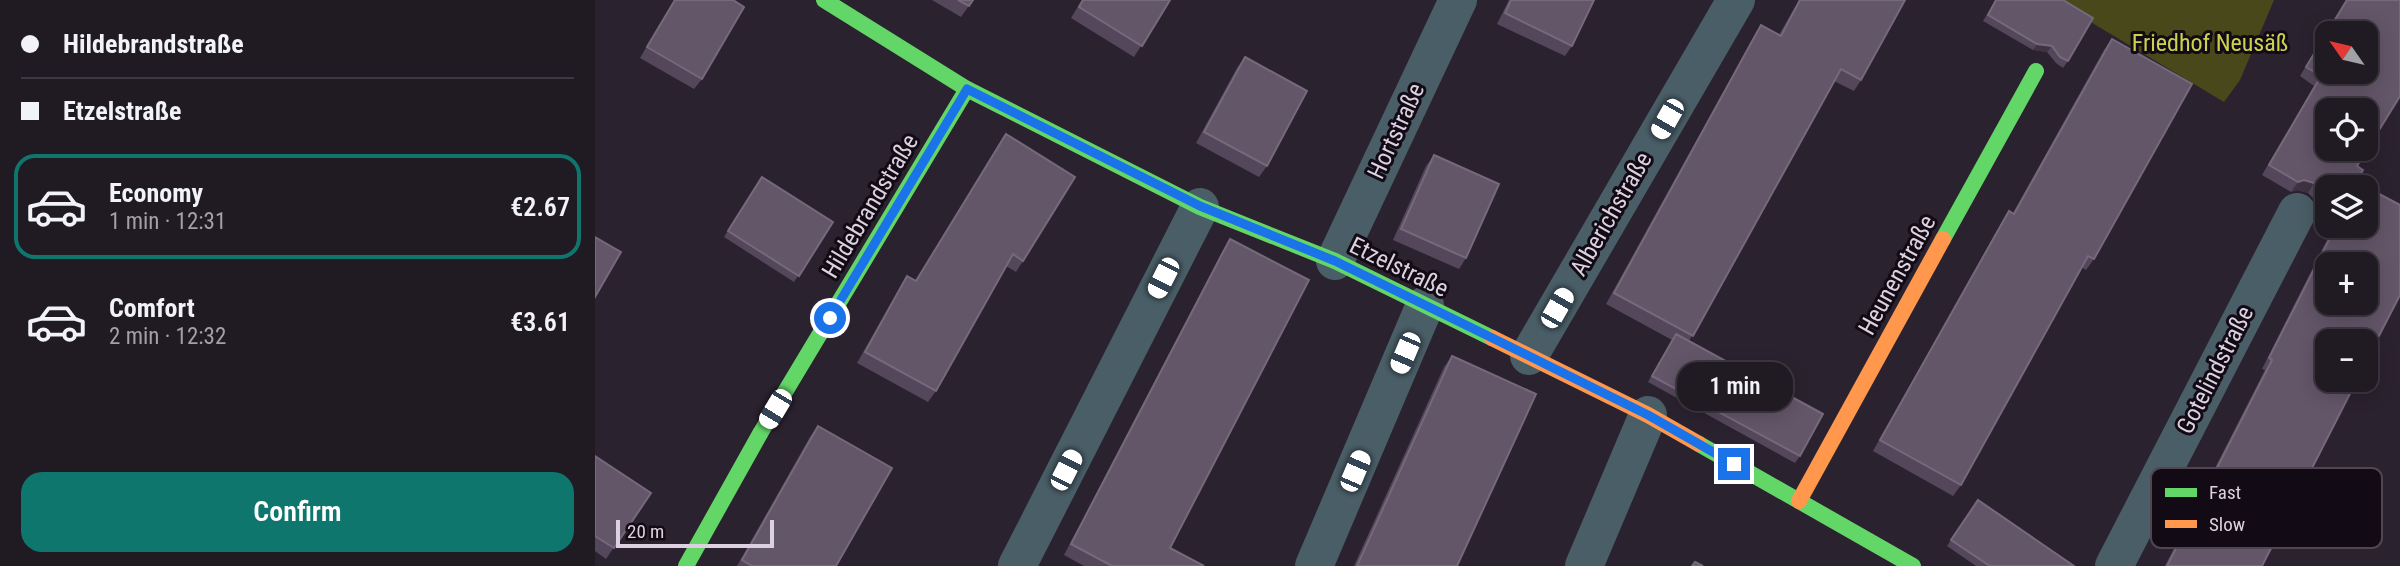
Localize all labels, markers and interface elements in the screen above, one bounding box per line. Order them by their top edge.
north arrow [2315,21,2378,84]
map controls [2315,21,2378,392]
text: Hildebrandstraße [63,29,244,59]
park label: Friedhof Neusäß [2132,29,2288,57]
street label: Hortstraße [1362,79,1430,183]
text: Etzelstraße [63,96,181,126]
car [1648,96,1687,142]
button: locate [2315,98,2378,161]
street label: Hildebrandstraße [816,129,924,283]
street label: Alberichstraße [1564,147,1658,281]
icon: car [25,175,88,238]
button: layers [2315,175,2378,238]
text: Economy [109,178,203,208]
text: €2.67 [510,192,570,222]
text: 1 min · 12:31 [109,208,226,235]
street label: Heunenstraße [1853,210,1941,340]
street label: Etzelstraße [1345,231,1453,303]
button: + [2315,252,2378,315]
car [1145,255,1182,301]
car [1538,285,1577,331]
icon: car [25,290,88,353]
text: Comfort [109,293,195,323]
route start [814,302,846,334]
street label: Gotelindstraße [2171,302,2259,438]
text: €3.61 [510,307,570,337]
text: 2 min · 12:32 [109,323,226,350]
button: − [2315,329,2378,392]
car [1388,330,1423,376]
callout: 1 min [1676,363,1792,412]
text: 1 min [1710,373,1760,400]
car [756,386,795,432]
car [1048,447,1085,493]
car [1338,448,1373,494]
route end [1718,448,1750,480]
legend [2151,468,2382,548]
button: Confirm [21,472,574,552]
text: Fast [2209,481,2241,504]
text: Slow [2209,513,2245,536]
scale bar [616,517,773,549]
text: 20 m [627,520,664,543]

